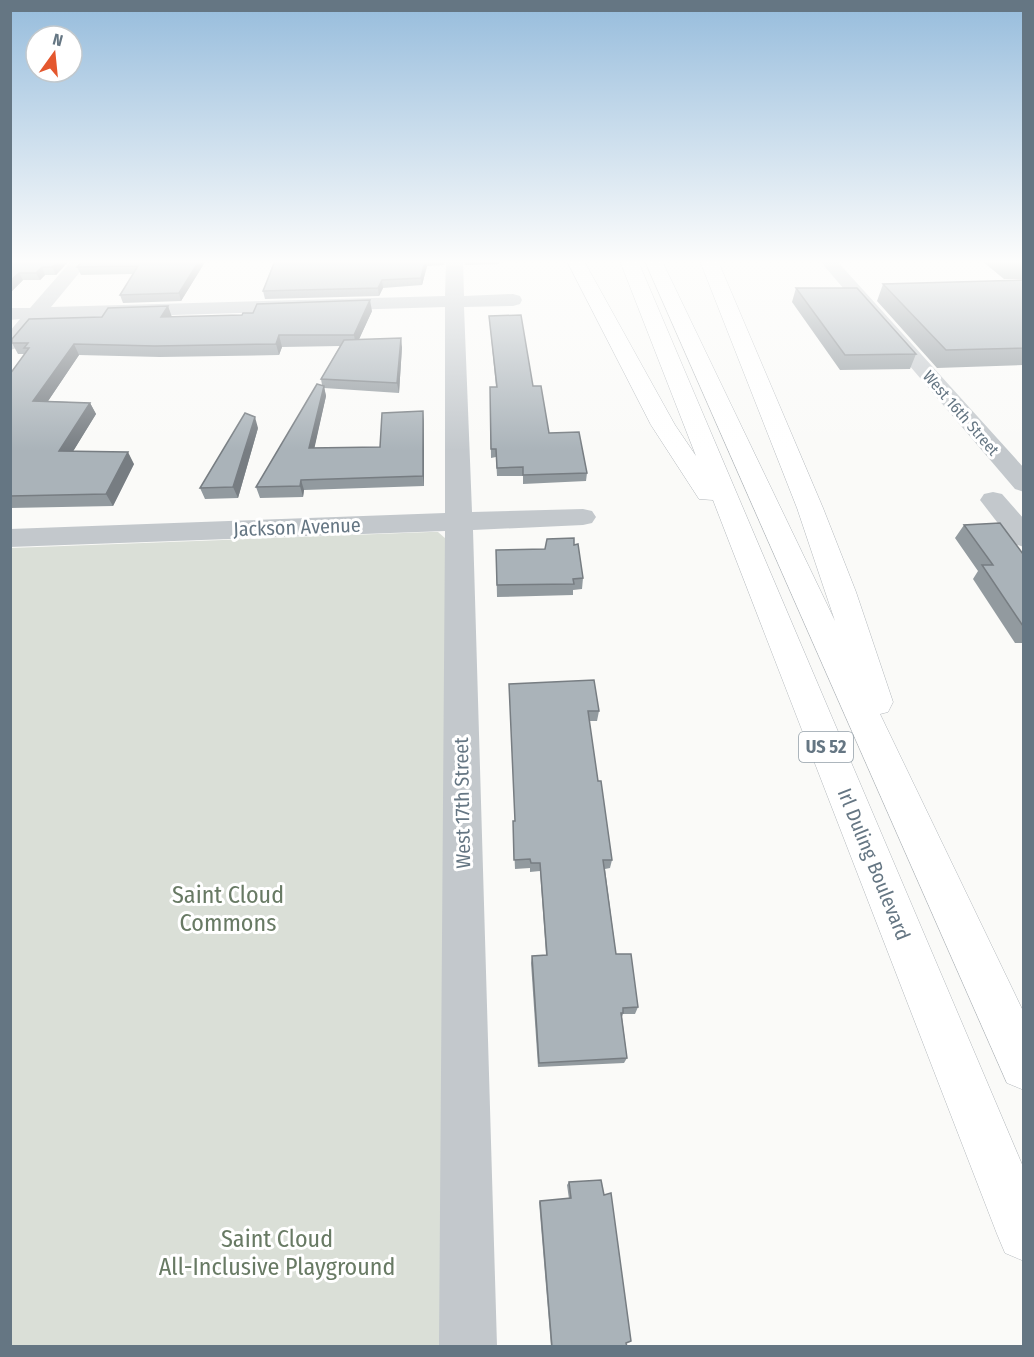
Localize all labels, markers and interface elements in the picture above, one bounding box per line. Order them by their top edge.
north arrow [24,24,84,84]
text: N [51,30,65,50]
street label: West 16th Street [919,367,1004,460]
street label: Jackson Avenue [233,513,361,541]
road number: US 52 [799,732,853,762]
street label: West 17th Street [449,737,475,869]
street label: Irl Duling Boulevard [833,785,915,943]
park label: Saint Cloud Commons [172,881,284,937]
park label: Saint Cloud All-Inclusive Playground [159,1225,395,1281]

